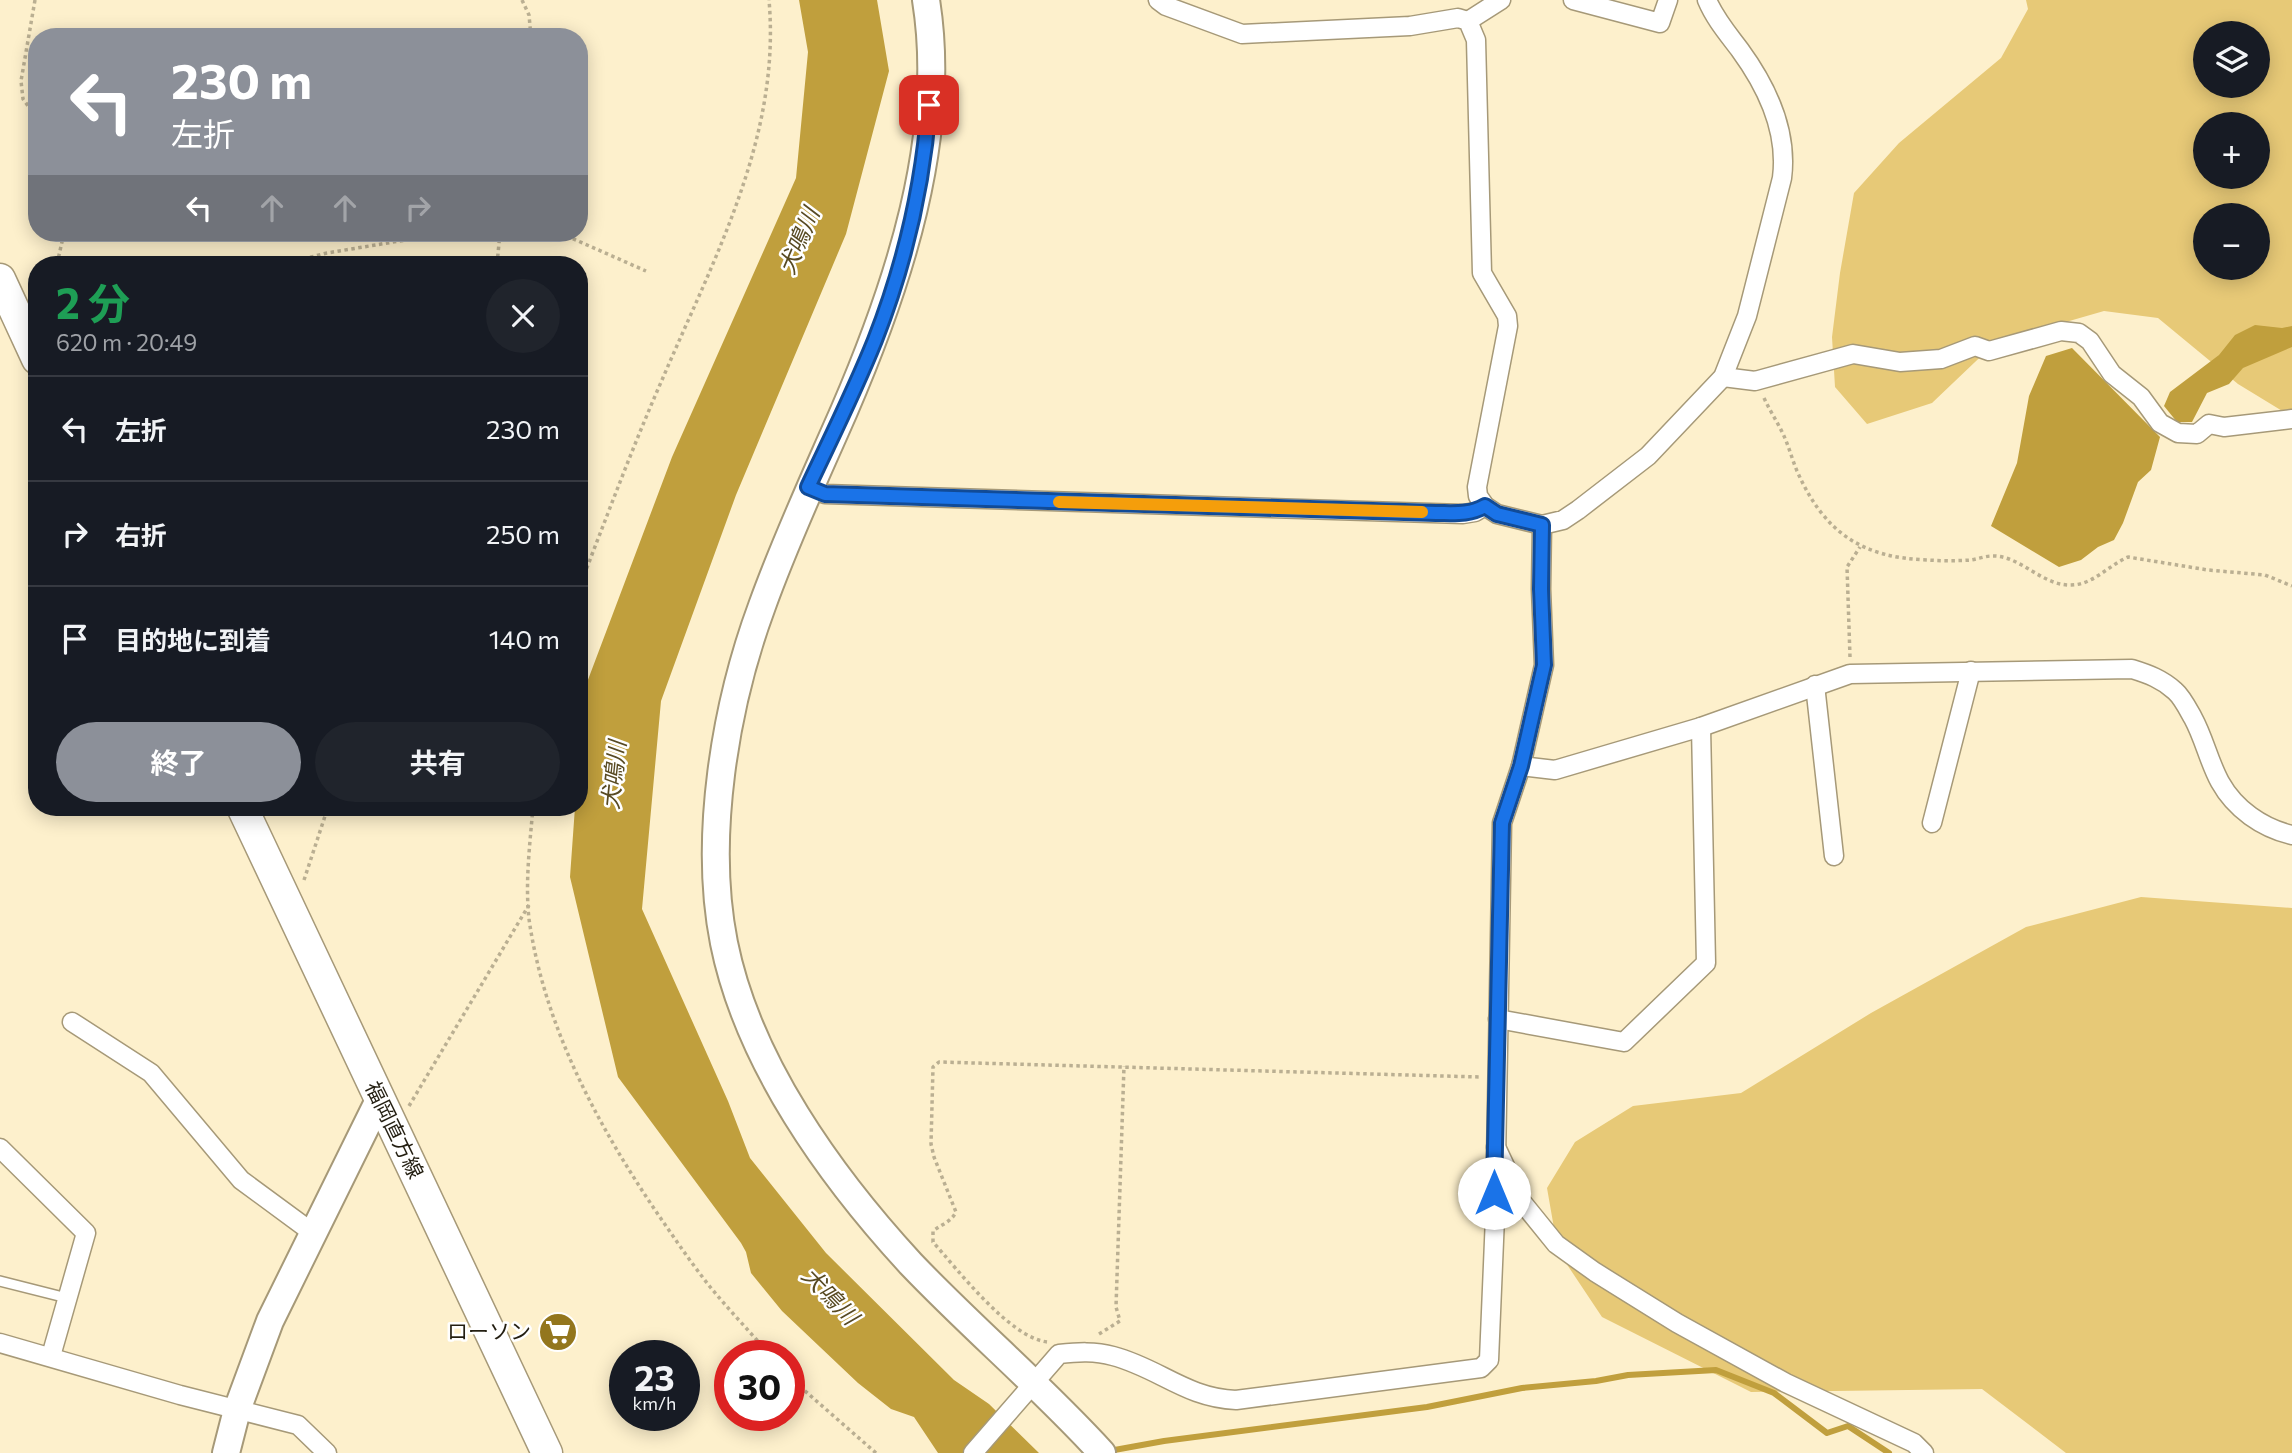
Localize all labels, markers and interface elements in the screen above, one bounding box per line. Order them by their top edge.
map controls [2193,21,2270,280]
button: layers [2193,21,2270,98]
text: 230 m [171,49,312,109]
icon: left [56,56,147,147]
pin [899,75,959,135]
icon: arrive [910,86,948,124]
button: + [2193,112,2270,189]
text: 左折 [171,113,235,153]
icon: left [180,189,218,227]
icon: ahead [253,189,291,227]
icon: ahead [326,189,364,227]
icon: right [399,189,437,227]
water label: 犬鳴川 [772,201,826,278]
button: − [2193,203,2270,280]
text: 2 分 [56,276,130,328]
button: close [486,279,560,353]
text: 620 m · 20:49 [56,328,197,356]
icon: left [56,410,94,448]
text: 230 m [486,413,560,444]
text: 左折 [115,414,167,445]
icon: right [56,515,94,553]
text: 250 m [486,518,560,549]
text: 右折 [115,519,167,550]
icon: arrive [56,620,94,658]
text: 140 m [489,623,560,654]
text: 目的地に到着 [115,624,271,655]
button: 終了 [56,722,301,802]
button: 共有 [315,722,560,802]
water label: 犬鳴川 [595,736,631,811]
street label: 福岡直方線 [361,1077,430,1182]
position arrow [1457,1156,1531,1230]
water label: 犬鳴川 [797,1261,867,1332]
supermarket icon: ローソン [537,1311,579,1353]
place label: ローソン [447,1318,531,1343]
speed limit sign: 30 [714,1340,805,1431]
text: 23 [634,1355,675,1398]
text: km/h [633,1392,676,1414]

